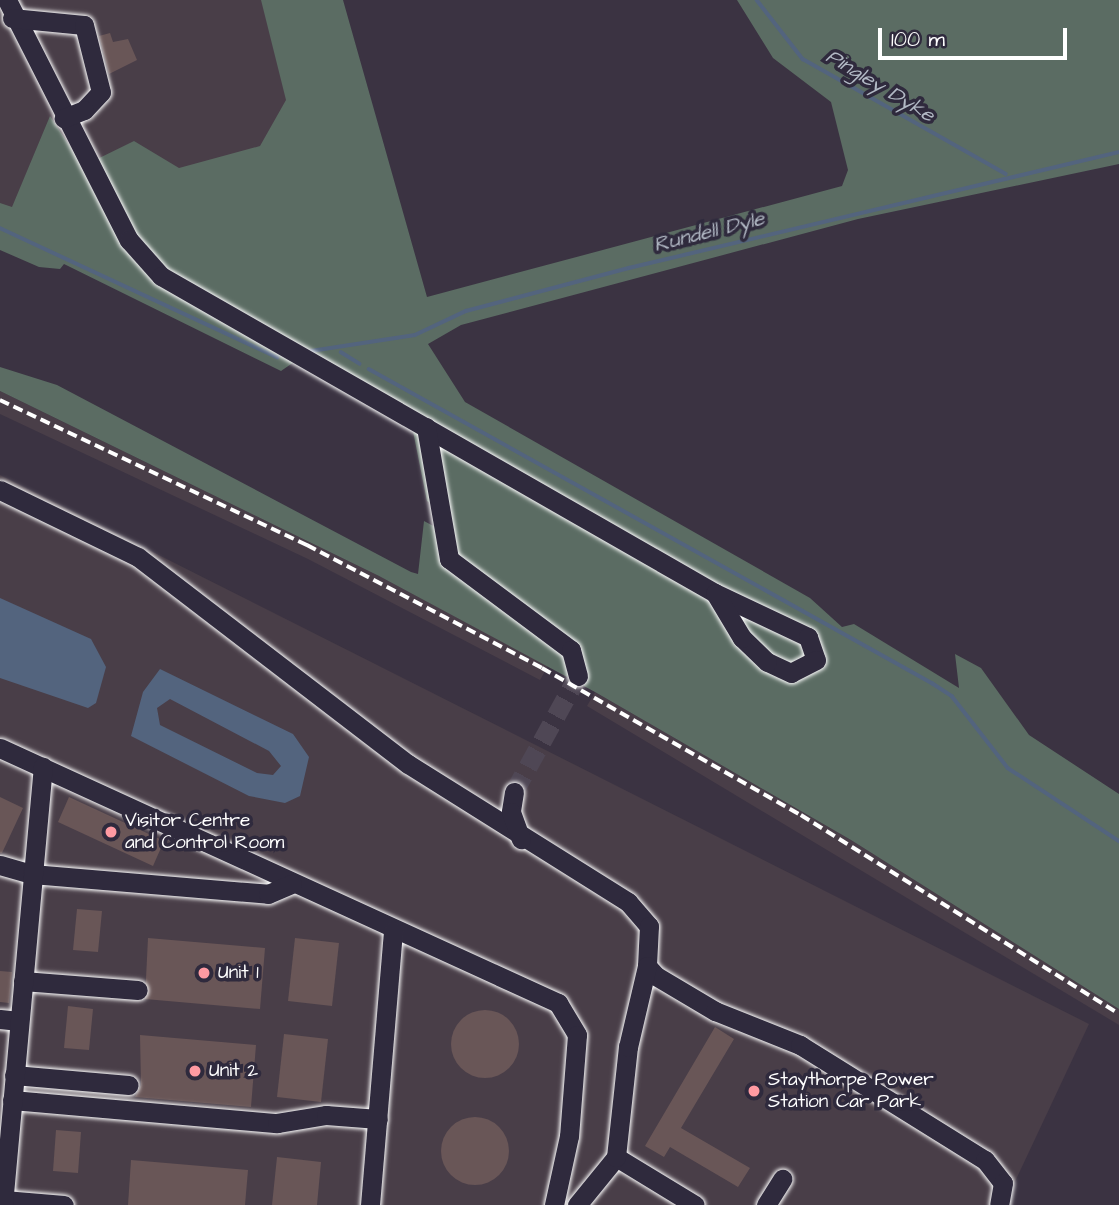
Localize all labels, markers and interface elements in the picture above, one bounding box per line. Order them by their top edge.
scale bar [881,14,1070,58]
text: 100 m [891,25,945,54]
water label: Pingley Dyke [821,44,939,128]
water label: Rundell Dyle [651,206,767,258]
place label: Visitor Centre and Control Room [125,810,284,854]
marker: Visitor Centre and Control Room [103,824,119,840]
place label: Unit 1 [218,962,259,984]
marker: Unit 1 [196,965,212,981]
place label: Unit 2 [209,1060,258,1082]
marker: Unit 2 [187,1063,203,1079]
place label: Staythorpe Power Station Car Park [768,1069,934,1113]
marker: Staythorpe Power Station Car Park [746,1083,762,1099]

